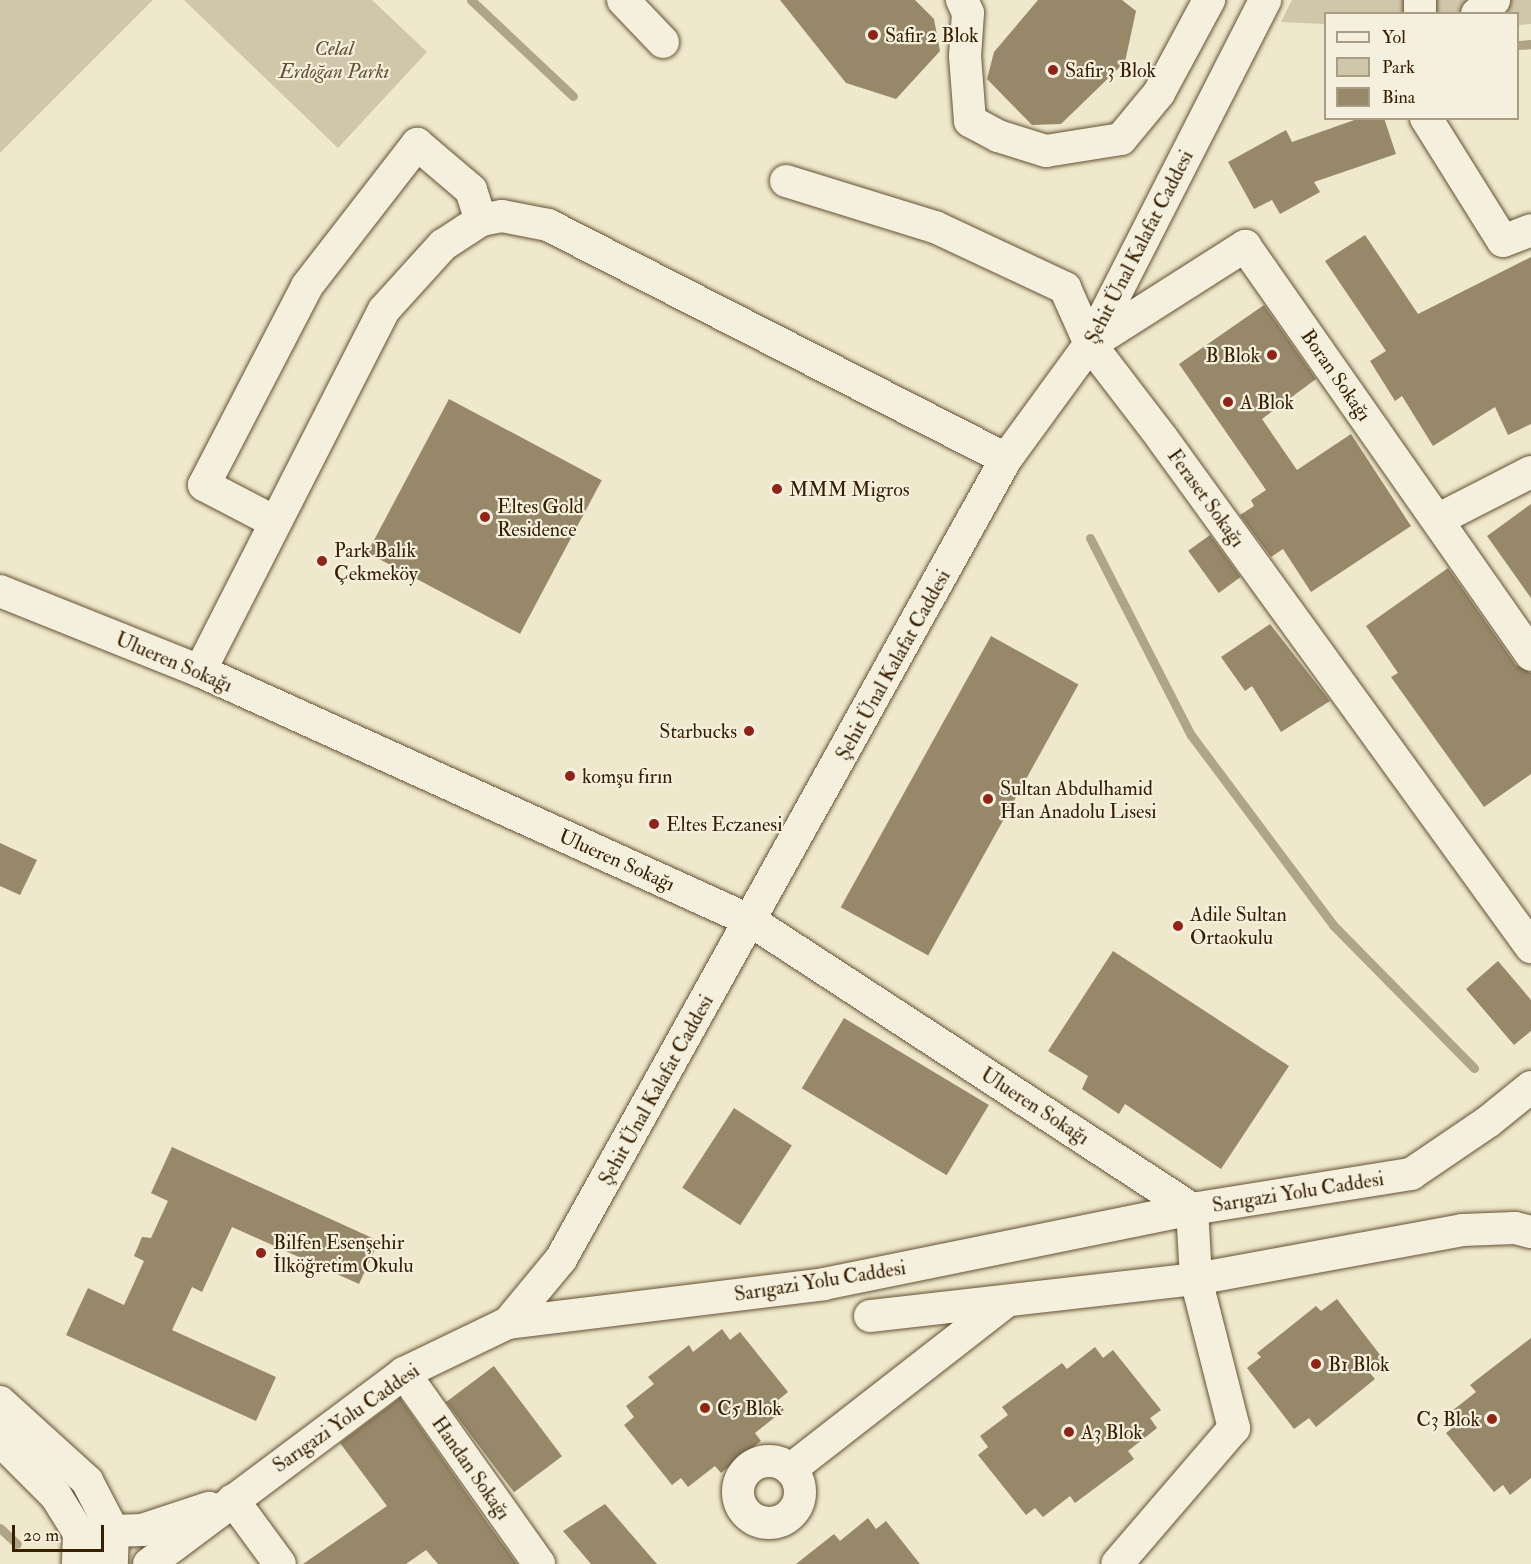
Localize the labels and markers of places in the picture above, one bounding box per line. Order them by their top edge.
place label: Safir 2 Blok [885,23,979,47]
marker: Safir 2 Blok [866,28,880,42]
place label: Safir 3 Blok [1065,58,1156,82]
marker: Safir 3 Blok [1046,63,1060,77]
place label: B Blok [1206,343,1260,367]
marker: B Blok [1265,348,1279,362]
place label: A Blok [1240,390,1294,414]
marker: A Blok [1221,395,1235,409]
place label: MMM Migros [789,477,910,501]
marker: MMM Migros [770,482,784,496]
place label: Eltes Gold Residence [497,494,584,541]
marker: Eltes Gold Residence [478,510,492,524]
place label: Park Balık Çekmeköy [334,538,418,585]
marker: Park Balık Çekmeköy [315,554,329,568]
place label: Starbucks [659,719,737,743]
marker: Starbucks [742,724,756,738]
place label: komşu fırın [582,764,673,788]
marker: komşu fırın [563,769,577,783]
place label: Sultan Abdulhamid Han Anadolu Lisesi [1000,776,1157,823]
marker: Sultan Abdulhamid Han Anadolu Lisesi [981,792,995,806]
place label: Eltes Eczanesi [666,812,783,836]
marker: Eltes Eczanesi [647,817,661,831]
place label: Adile Sultan Ortaokulu [1190,903,1287,950]
marker: Adile Sultan Ortaokulu [1171,919,1185,933]
place label: Bilfen Esenşehir İlköğretim Okulu [273,1230,414,1277]
marker: Bilfen Esenşehir İlköğretim Okulu [254,1246,268,1260]
place label: B1 Blok [1328,1352,1390,1376]
marker: B1 Blok [1309,1357,1323,1371]
place label: C5 Blok [717,1396,782,1420]
marker: C5 Blok [698,1401,712,1415]
place label: C3 Blok [1416,1407,1480,1431]
marker: C3 Blok [1485,1412,1499,1426]
place label: A3 Blok [1081,1420,1143,1444]
marker: A3 Blok [1062,1425,1076,1439]

